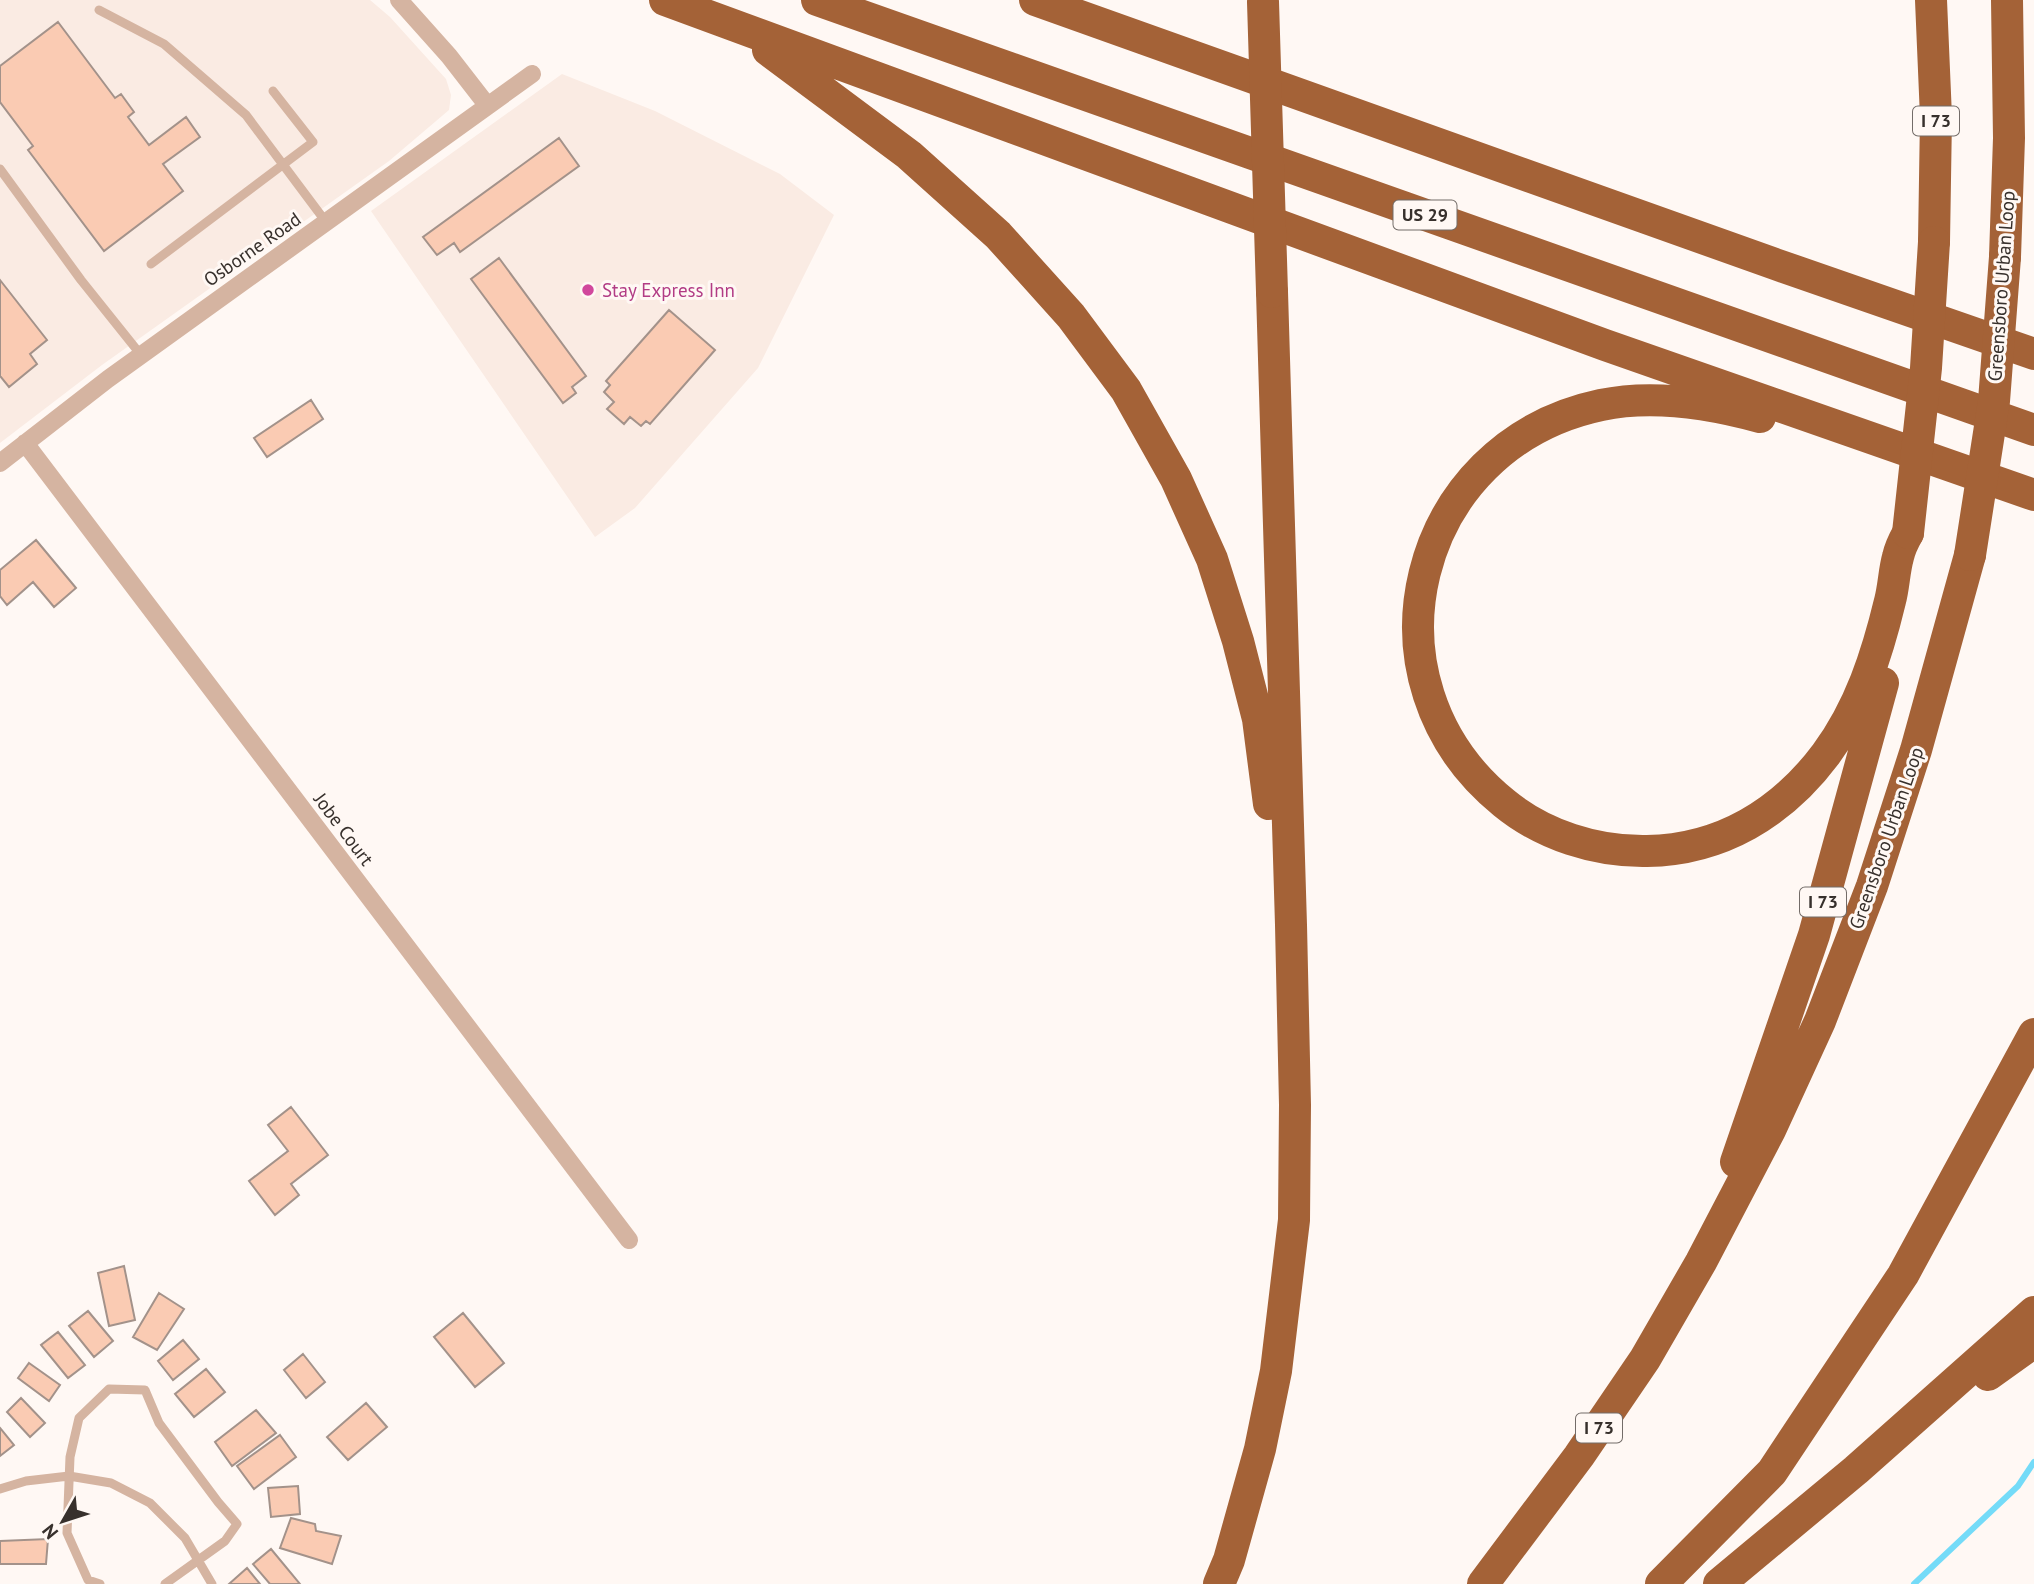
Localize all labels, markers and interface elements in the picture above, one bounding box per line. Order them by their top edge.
road number: I 73 [1913,106,1959,136]
street label: Greensboro Urban Loop [1982,190,2020,382]
road number: US 29 [1394,200,1456,230]
street label: Osborne Road [199,207,305,291]
place label: Stay Express Inn [602,278,735,302]
marker: Stay Express Inn [580,282,596,298]
street label: Greensboro Urban Loop [1844,744,1928,932]
street label: Jobe Court [308,787,379,871]
road number: I 73 [1800,888,1846,917]
road number: I 73 [1576,1414,1622,1442]
north arrow [28,1486,98,1556]
text: N [37,1519,63,1544]

